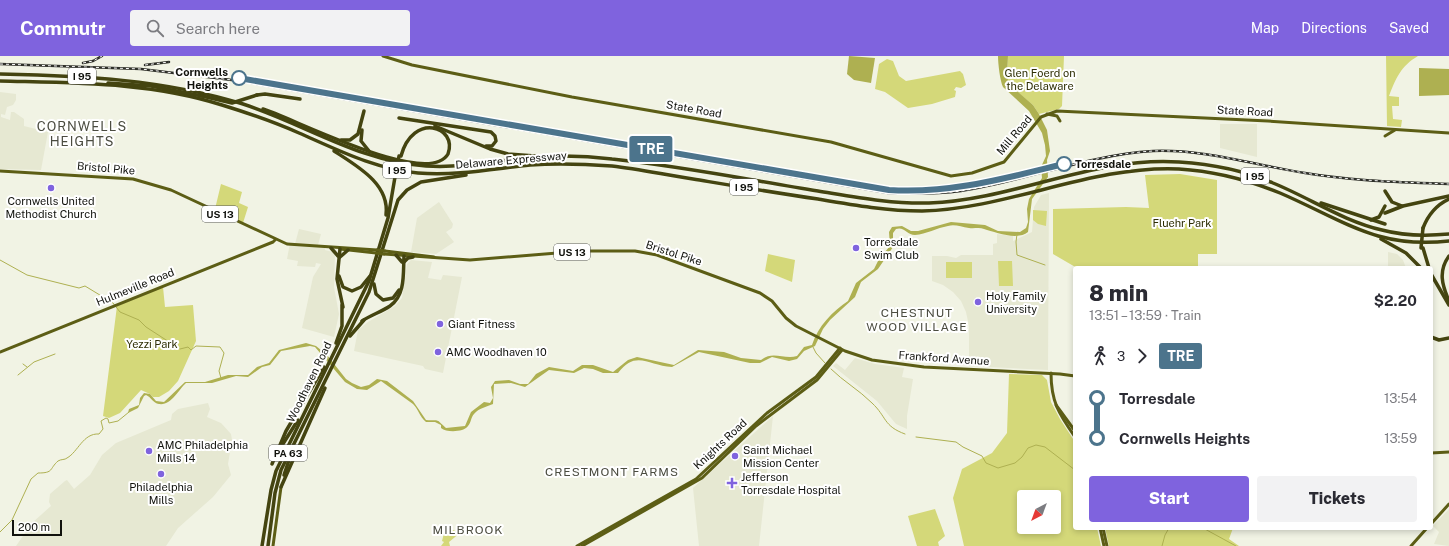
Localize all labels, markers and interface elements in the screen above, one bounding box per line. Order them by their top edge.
search box [130,10,410,46]
text: Commutr [20,17,106,39]
icon: search [144,17,166,39]
text: Search here [176,20,260,37]
text: Map [1251,20,1279,36]
text: Directions [1301,20,1367,36]
text: Saved [1389,20,1429,36]
place label: Cornwells Heights [175,66,228,91]
park label: Glen Foerd on the Delaware [1004,67,1076,92]
road number: I 95 [68,68,96,84]
marker: Cornwells Heights [231,70,247,86]
street label: State Road [665,98,723,120]
street label: State Road [1217,104,1273,118]
street label: Mill Road [994,113,1034,157]
district label: CORNWELLS HEIGHTS [37,119,127,149]
line badge: TRE [628,136,674,162]
text: TRE [637,141,665,157]
street label: Delaware Expressway [455,149,567,171]
marker: Torresdale [1056,156,1072,172]
place label: Torresdale [1075,158,1131,170]
street label: Bristol Pike [77,159,135,177]
road number: I 95 [383,162,411,178]
road number: I 95 [1241,168,1269,184]
road number: I 95 [730,179,758,195]
marker: Cornwells United Methodist Church [46,183,56,193]
place label: Cornwells United Methodist Church [5,195,97,220]
road number: US 13 [202,206,238,222]
park label: Fluehr Park [1152,217,1212,229]
place label: Torresdale Swim Club [864,236,919,261]
street label: Bristol Pike [644,238,704,268]
marker: Torresdale Swim Club [851,243,861,253]
road number: US 13 [554,244,590,260]
street label: Hulmeville Road [94,266,176,308]
text: 8 min [1089,280,1148,306]
place label: Holy Family University [986,290,1046,315]
text: $2.20 [1374,292,1417,309]
marker: Holy Family University [973,297,983,307]
district label: CHESTNUT WOOD VILLAGE [866,306,968,334]
text: 13:51 – 13:59 · Train [1089,308,1201,323]
place label: Giant Fitness [448,318,516,330]
marker: Giant Fitness [435,319,445,329]
park label: Yezzi Park [126,338,178,350]
street label: Woodhaven Road [284,340,334,424]
icon: walk [1089,345,1111,367]
icon: forward [1131,345,1153,367]
place label: AMC Woodhaven 10 [446,346,547,358]
marker: AMC Woodhaven 10 [433,347,443,357]
text: TRE [1167,348,1194,364]
street label: Frankford Avenue [898,349,990,367]
text: 3 [1117,349,1125,364]
text: Torresdale [1119,390,1195,407]
text: 13:54 [1384,391,1417,406]
street label: Knights Road [691,416,749,472]
text: Cornwells Heights [1119,430,1250,447]
text: 13:59 [1384,431,1417,446]
place label: AMC Philadelphia Mills 14 [157,439,248,464]
place label: Saint Michael Mission Center [743,444,819,469]
road number: PA 63 [269,445,307,461]
marker: AMC Philadelphia Mills 14 [144,446,154,456]
marker: Saint Michael Mission Center [730,451,740,461]
district label: CRESTMONT FARMS [545,465,679,479]
marker: Philadelphia Mills [156,469,166,479]
place label: Jefferson Torresdale Hospital [741,471,841,496]
button: Start [1089,476,1249,522]
button: Tickets [1257,476,1417,522]
marker: Jefferson Torresdale Hospital [726,477,738,489]
place label: Philadelphia Mills [129,481,193,506]
north arrow [1017,490,1061,534]
map controls [1017,490,1061,534]
scale bar [12,518,62,537]
text: 200 m [18,521,50,533]
district label: MILBROOK [433,523,503,537]

